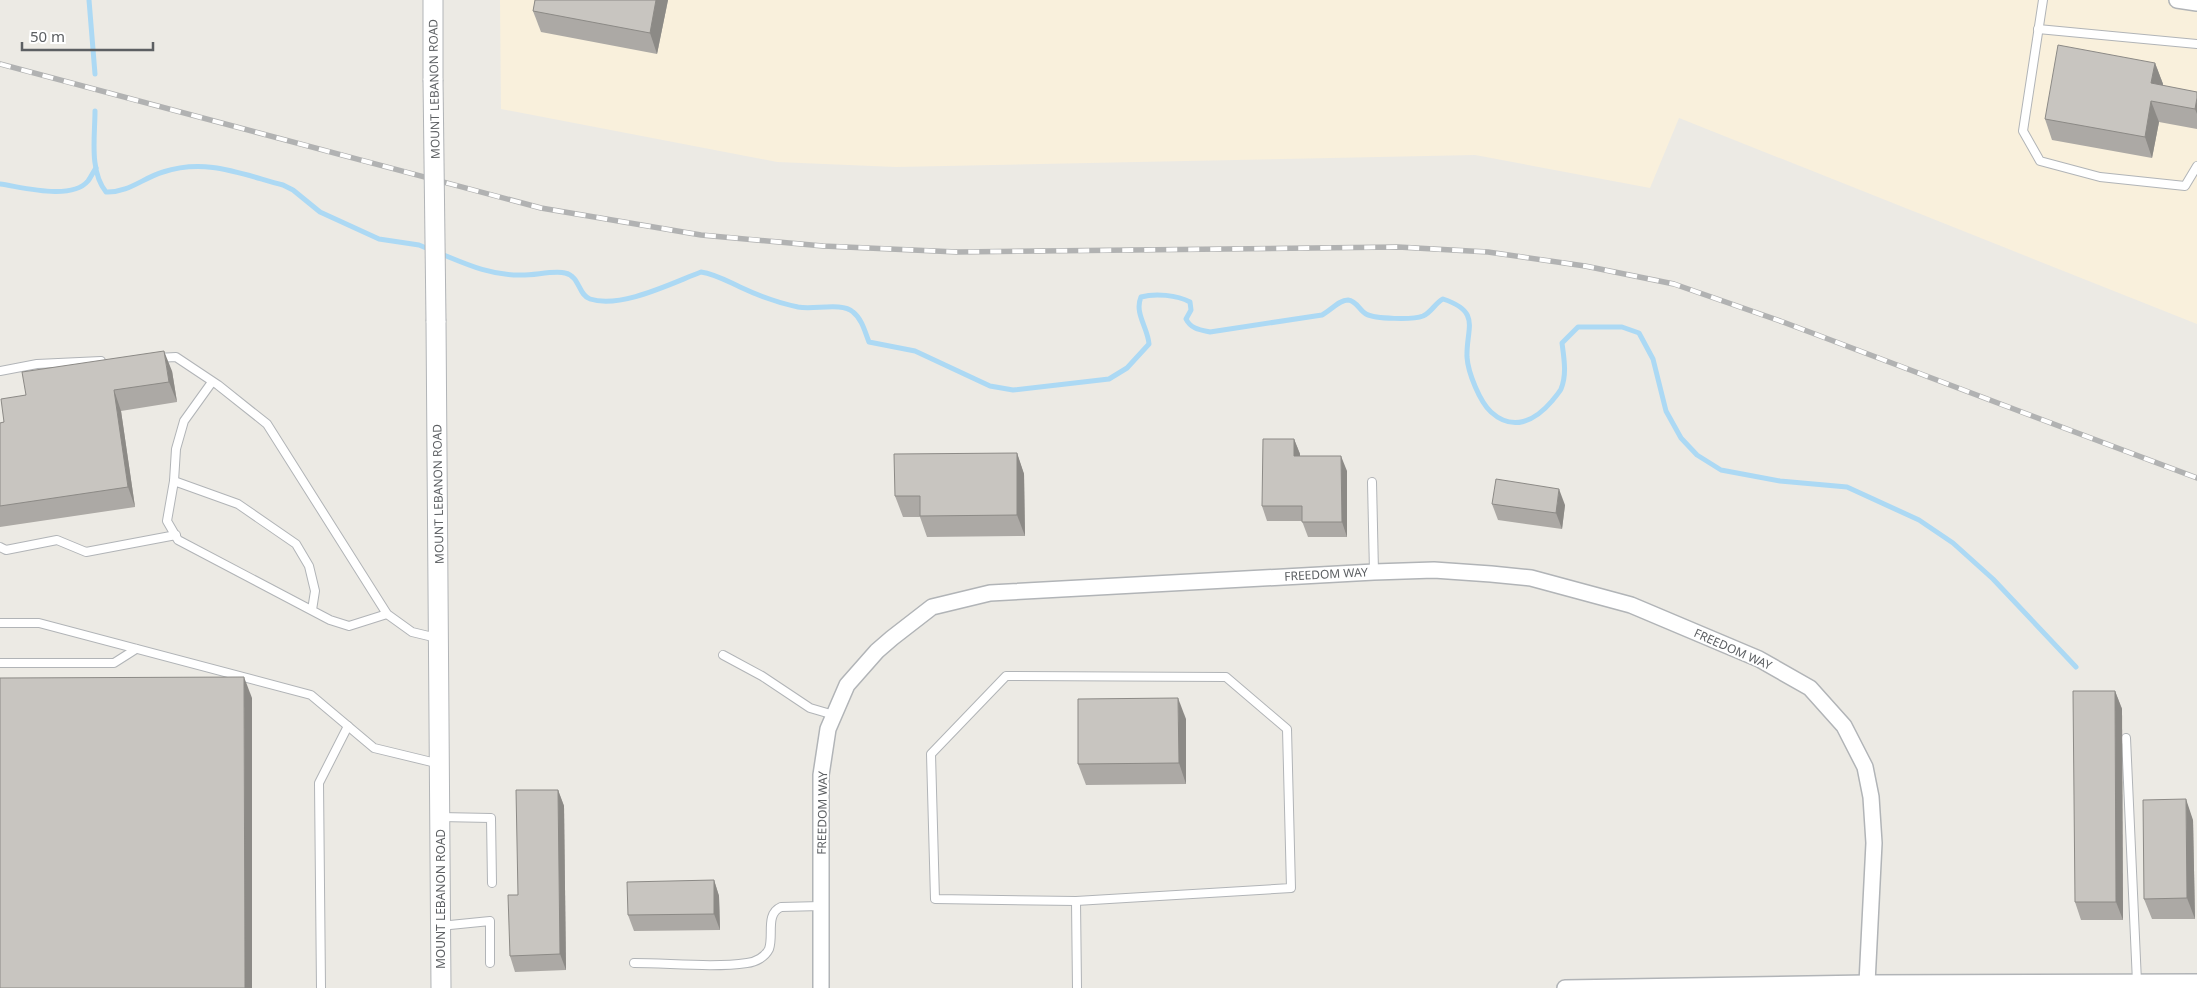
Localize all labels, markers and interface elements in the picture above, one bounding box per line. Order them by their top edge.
street label: MOUNT LEBANON ROAD [424,19,444,159]
scale bar [22,20,154,52]
text: 50 m [30,26,65,46]
street label: MOUNT LEBANON ROAD [428,424,448,564]
street label: FREEDOM WAY [1284,563,1368,585]
street label: FREEDOM WAY [1691,624,1775,674]
street label: FREEDOM WAY [813,771,831,855]
street label: MOUNT LEBANON ROAD [432,829,449,969]

